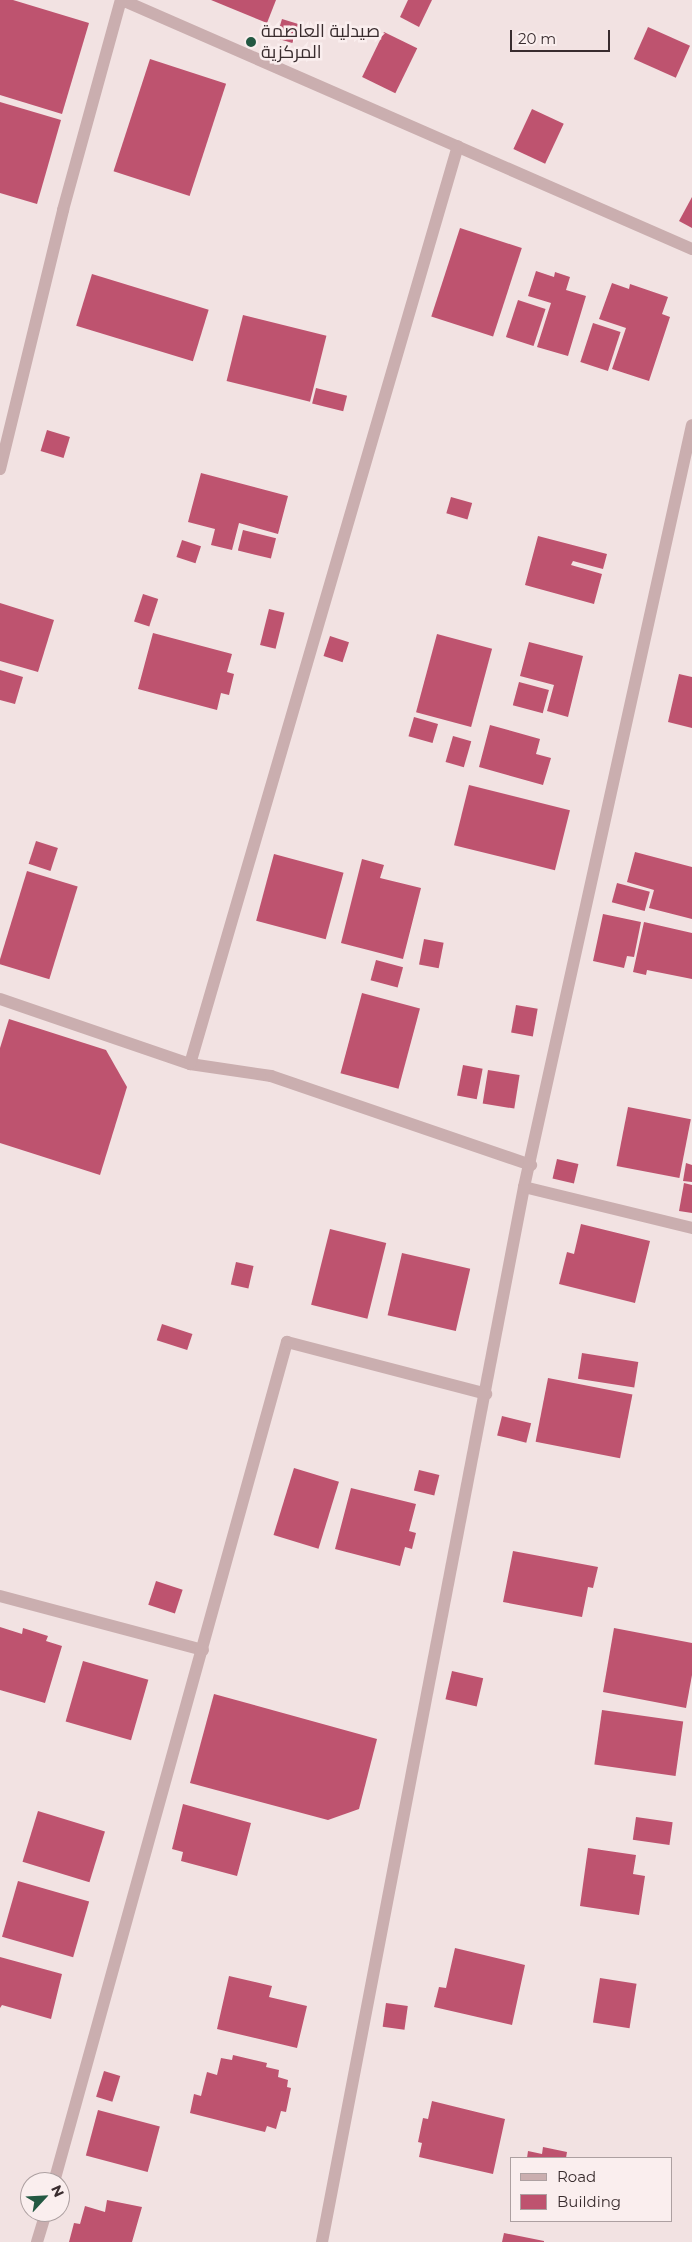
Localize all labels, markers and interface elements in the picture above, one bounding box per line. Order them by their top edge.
scale bar [512,20,612,52]
place label: صيدلية العاصمة المركزية [261,21,380,64]
text: 20 m [518,29,556,48]
marker: صيدلية العاصمة المركزية [245,36,257,48]
legend [510,2157,672,2222]
text: Road [557,2167,596,2186]
north arrow [20,2172,70,2222]
text: N [47,2182,68,2200]
text: Building [557,2192,621,2211]

